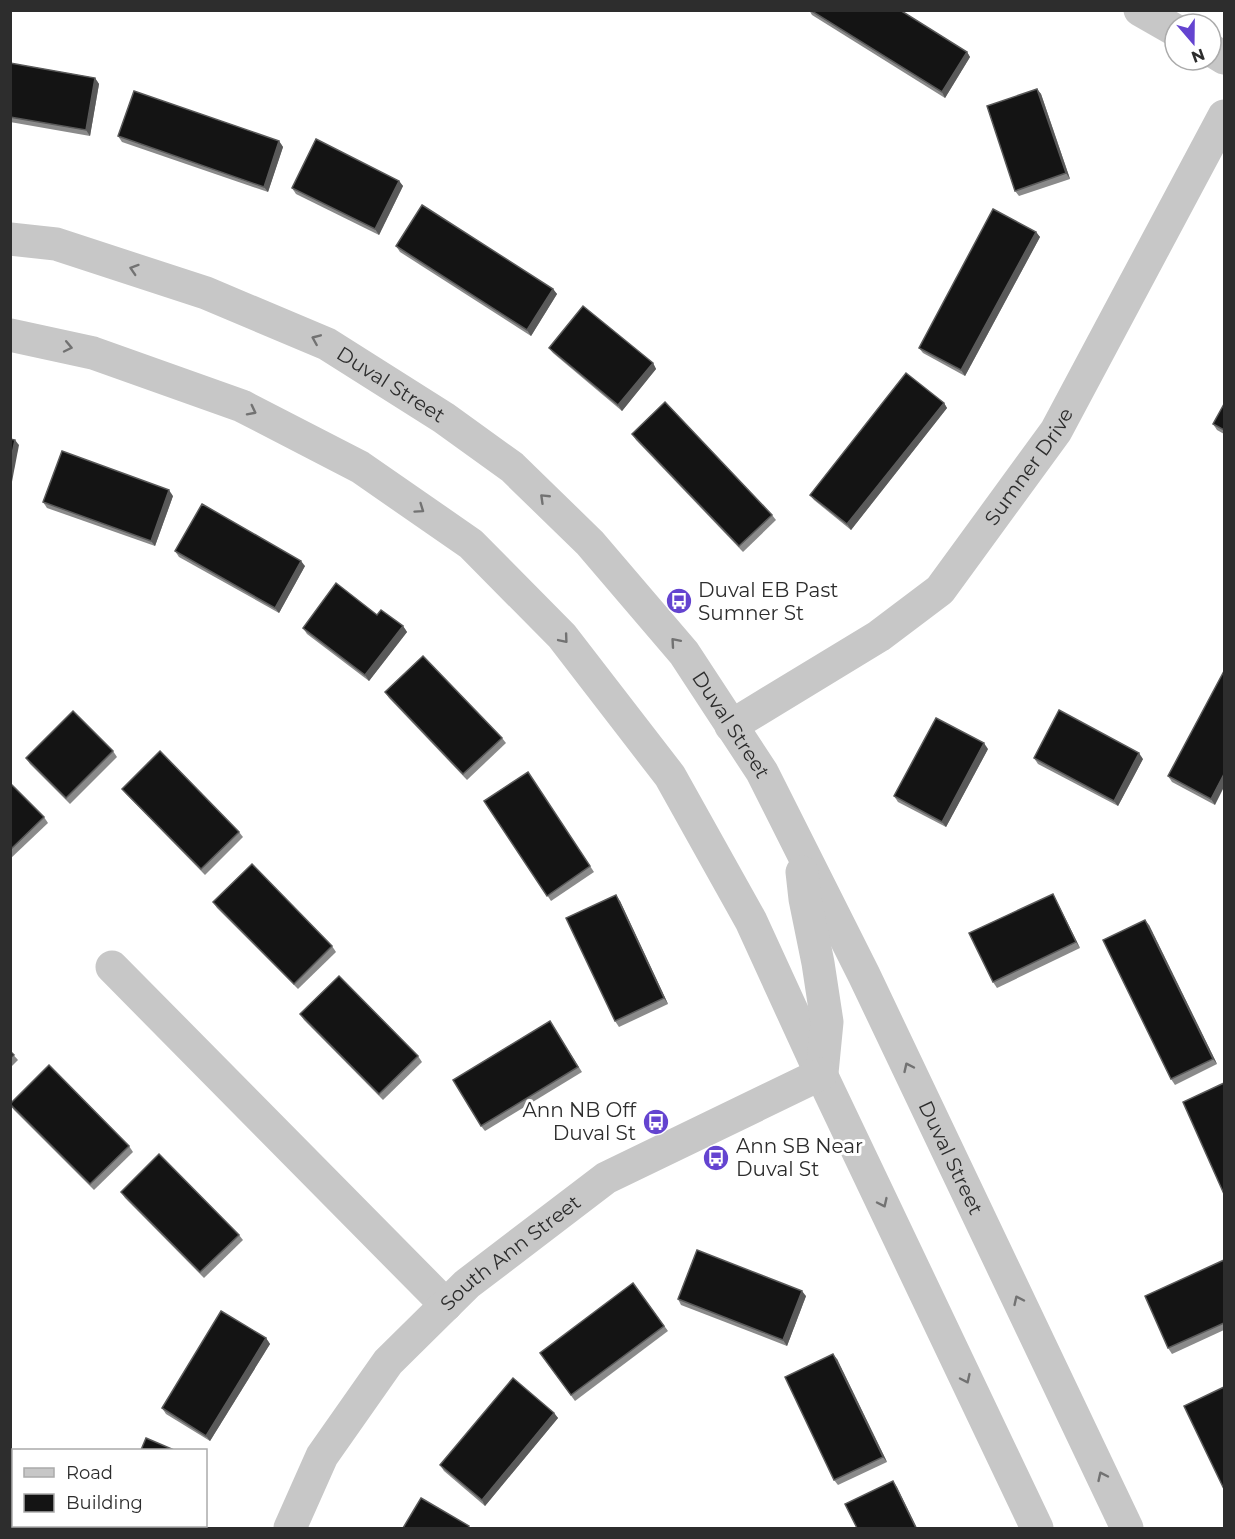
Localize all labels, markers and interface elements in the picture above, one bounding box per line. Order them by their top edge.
north arrow [1163,12,1223,72]
text: N [1189,44,1207,67]
one-way arrow [129,264,140,277]
one-way arrow [311,334,322,346]
one-way arrow [62,340,72,353]
street label: Duval Street [332,341,449,428]
one-way arrow [245,404,256,415]
street label: Sumner Drive [979,404,1078,530]
one-way arrow [540,495,551,506]
one-way arrow [413,502,424,513]
place label: Duval EB Past Sumner St [698,578,838,625]
bus stop icon: Duval EB Past Sumner St [664,586,694,616]
one-way arrow [557,632,568,643]
one-way arrow [671,638,682,649]
street label: Duval Street [687,667,775,782]
one-way arrow [903,1062,915,1073]
street label: Duval Street [914,1097,988,1219]
place label: Ann NB Off Duval St [522,1098,637,1145]
bus stop icon: Ann NB Off Duval St [641,1107,671,1137]
place label: Ann SB Near Duval St [736,1134,863,1181]
bus stop icon: Ann SB Near Duval St [701,1143,731,1173]
street label: South Ann Street [435,1190,585,1316]
one-way arrow [875,1197,887,1208]
one-way arrow [1014,1295,1026,1306]
one-way arrow [959,1373,971,1384]
legend [12,1449,207,1527]
text: Road [66,1462,113,1484]
one-way arrow [1098,1471,1110,1482]
text: Building [66,1492,143,1514]

